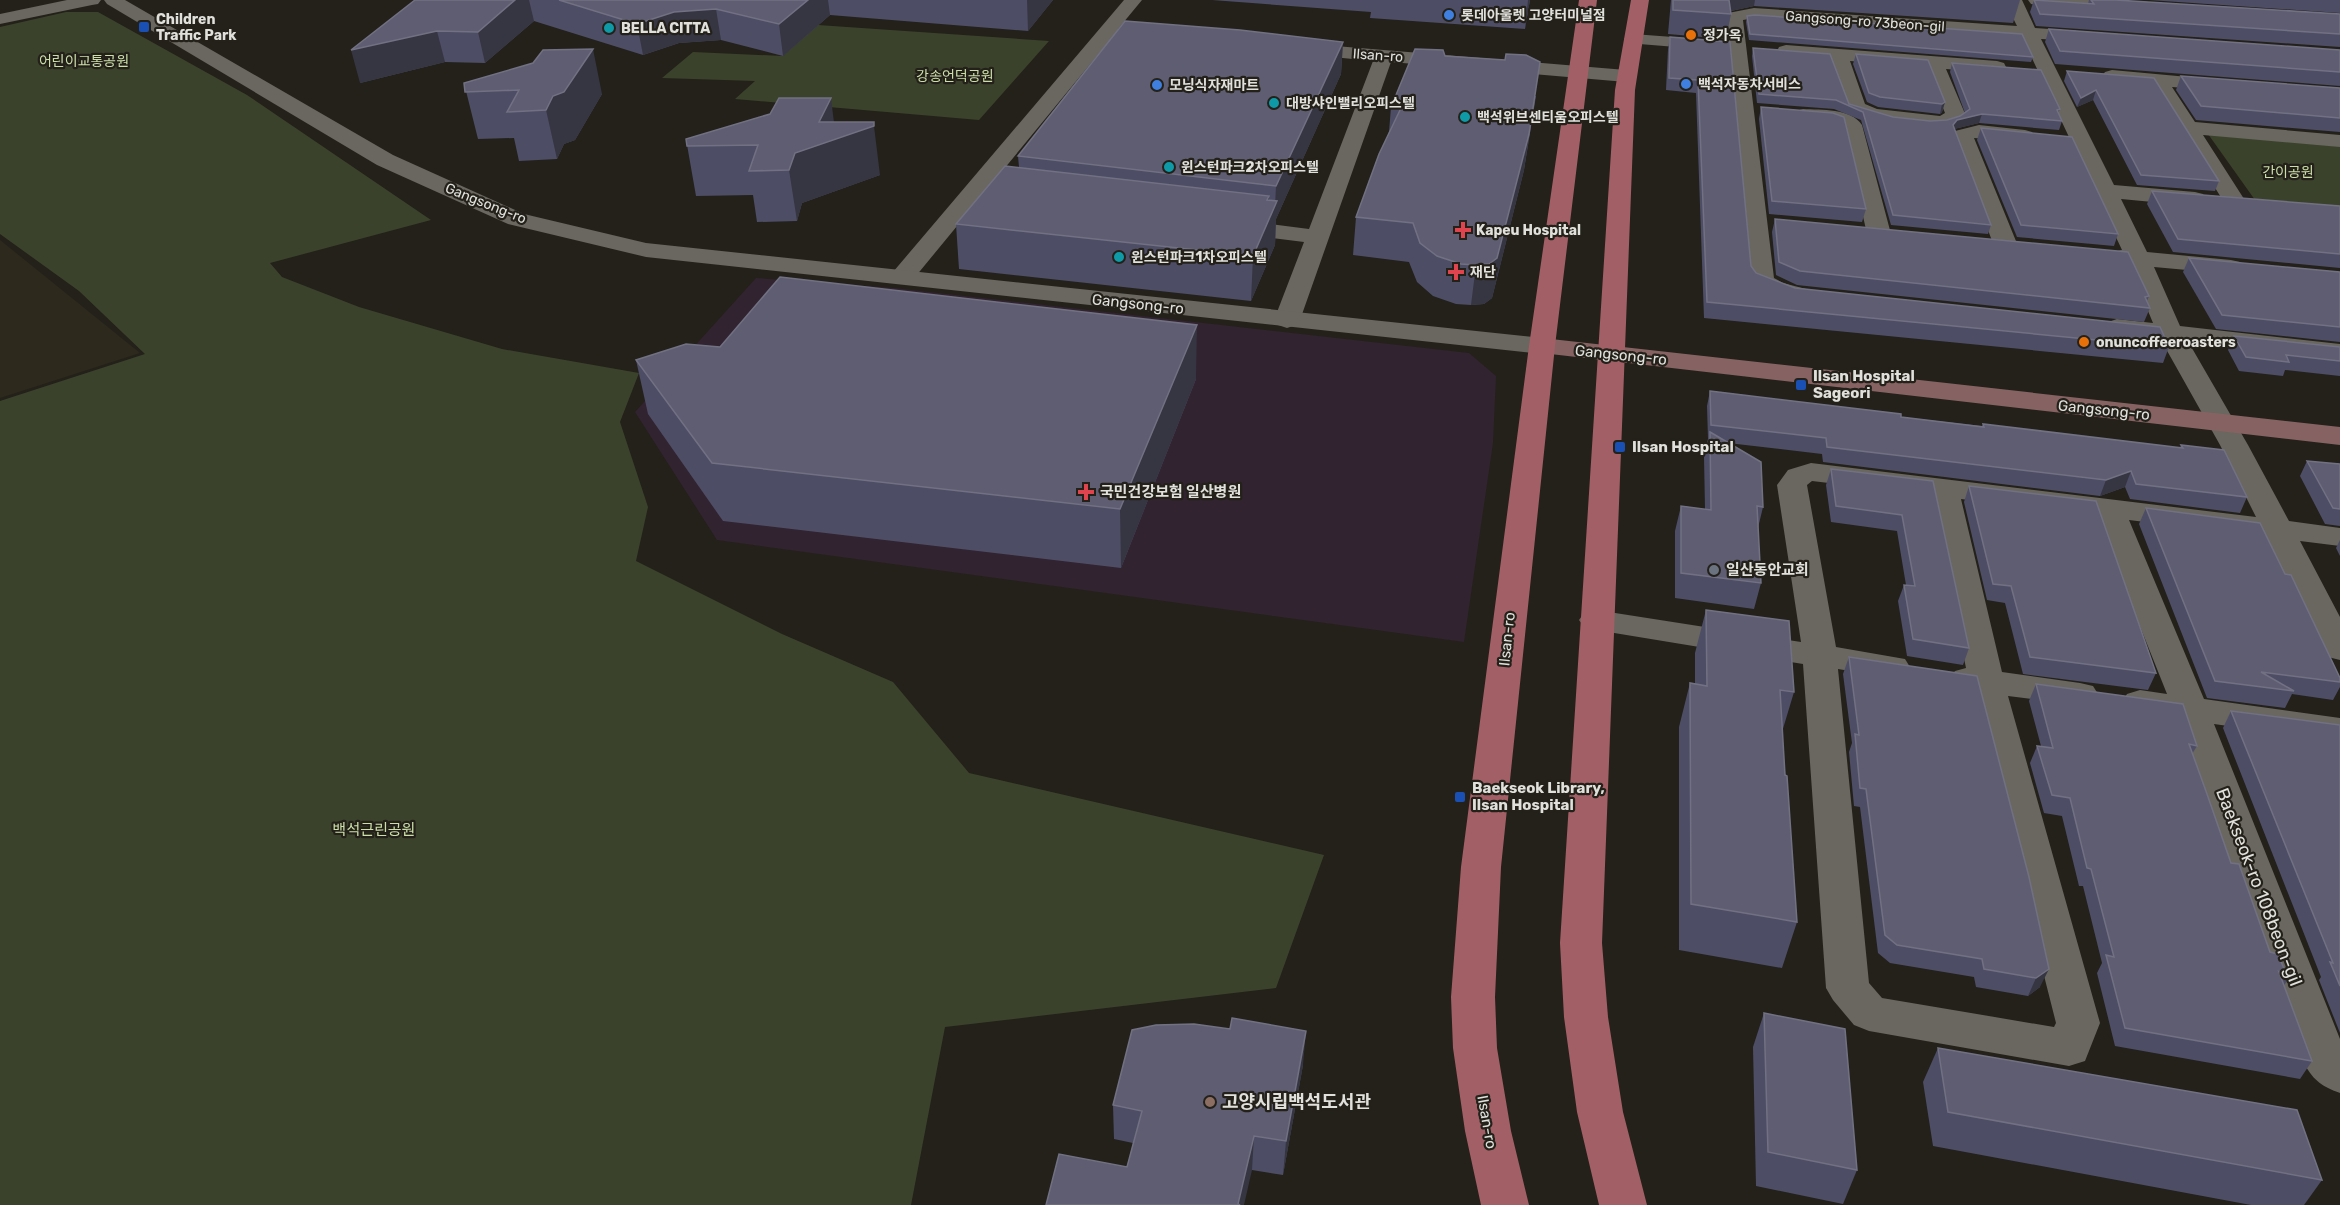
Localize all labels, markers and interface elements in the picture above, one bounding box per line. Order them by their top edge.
place label: 롯데아울렛 고양터미널점 [1461,7,1606,24]
street label: Gangsong-ro 73beon-gil [1785,7,1945,36]
marker: 롯데아울렛 고양터미널점 [1442,8,1456,22]
place label: Children Traffic Park [156,11,237,44]
marker: Children Traffic Park [137,20,151,34]
place label: BELLA CITTA [621,20,710,37]
marker: BELLA CITTA [602,21,616,35]
place label: 정가옥 [1703,27,1742,44]
marker: 정가옥 [1684,28,1698,42]
street label: Ilsan-ro [1352,45,1404,66]
park label: 어린이교통공원 [39,53,129,70]
park label: 강송언덕공원 [916,68,994,85]
place label: 백석자동차서비스 [1698,76,1801,93]
place label: 모닝식자재마트 [1169,77,1259,94]
marker: 백석자동차서비스 [1679,77,1693,91]
marker: 모닝식자재마트 [1150,78,1164,92]
place label: 대방샤인밸리오피스텔 [1286,95,1415,112]
marker: 대방샤인밸리오피스텔 [1267,96,1281,110]
place label: 백석위브센티움오피스텔 [1477,109,1619,126]
marker: 백석위브센티움오피스텔 [1458,110,1472,124]
place label: 윈스턴파크2차오피스텔 [1181,159,1319,176]
marker: 윈스턴파크2차오피스텔 [1162,160,1176,174]
park label: 간이공원 [2262,164,2314,181]
street label: Gangsong-ro [443,179,529,227]
marker: Kapeu Hospital [1454,221,1472,239]
place label: Kapeu Hospital [1476,222,1581,239]
place label: 윈스턴파크1차오피스텔 [1131,249,1267,266]
marker: 윈스턴파크1차오피스텔 [1112,250,1126,264]
marker: 재단 [1447,263,1465,281]
place label: 재단 [1470,264,1496,281]
street label: Gangsong-ro [1091,290,1185,318]
place label: onuncoffeeroasters [2096,334,2236,351]
marker: onuncoffeeroasters [2077,335,2091,349]
street label: Gangsong-ro [1574,341,1668,369]
place label: Ilsan Hospital Sageori [1813,367,1915,402]
marker: Ilsan Hospital Sageori [1794,378,1808,392]
street label: Gangsong-ro [2057,396,2151,424]
place label: Ilsan Hospital [1632,438,1734,456]
marker: Ilsan Hospital [1613,440,1627,454]
marker: 국민건강보험 일산병원 [1077,483,1095,501]
place label: 국민건강보험 일산병원 [1100,483,1241,501]
place label: 일산동안교회 [1726,561,1809,579]
marker: 일산동안교회 [1707,563,1721,577]
street label: Ilsan-ro [1495,611,1519,667]
place label: Baekseok Library, Ilsan Hospital [1472,779,1605,814]
street label: Baekseok-ro 108beon-gil [2211,785,2307,989]
marker: Baekseok Library, Ilsan Hospital [1453,790,1467,804]
park label: 백석근린공원 [333,821,415,839]
place label: 고양시립백석도서관 [1222,1091,1371,1113]
street label: Ilsan-ro [1473,1094,1501,1150]
marker: 고양시립백석도서관 [1203,1095,1217,1109]

